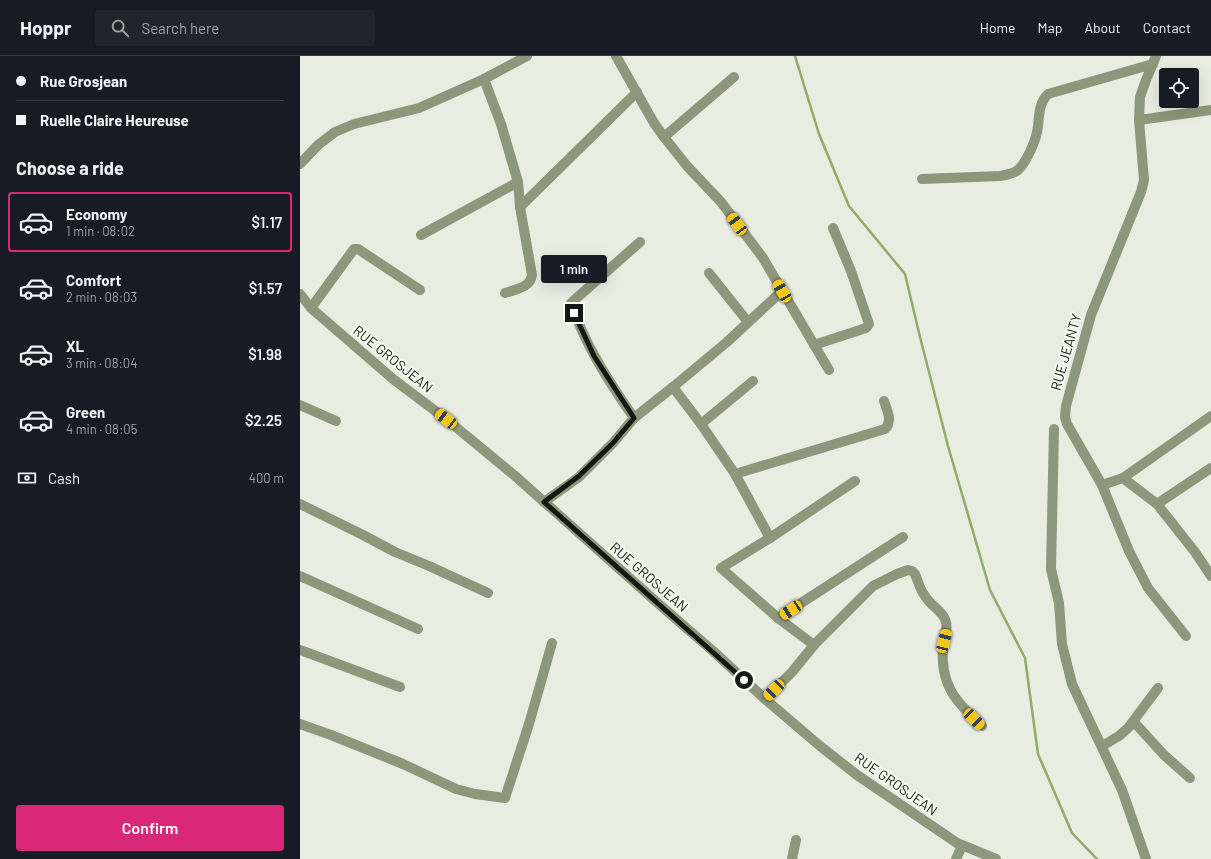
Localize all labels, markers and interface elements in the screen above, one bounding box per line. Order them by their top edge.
search box [95,10,375,46]
text: Hoppr [20,16,71,39]
icon: search [109,17,131,39]
text: Search here [141,19,219,37]
text: Home [980,19,1016,36]
text: Map [1038,19,1062,36]
text: About [1084,19,1121,36]
text: Contact [1143,19,1191,36]
map controls [1159,68,1199,108]
button: locate [1159,68,1199,108]
text: Rue Grosjean [40,72,127,90]
text: Ruelle Claire Heureuse [40,111,189,129]
text: Choose a ride [16,157,124,179]
icon: car [18,204,54,240]
text: Economy [66,205,127,223]
car [725,211,749,237]
text: $1.17 [251,213,282,231]
text: 1 min · 08:02 [66,223,135,239]
callout: 1 min [541,255,607,283]
text: 1 min [560,261,588,277]
icon: car [18,270,54,306]
text: Comfort [66,271,121,289]
car [771,278,793,304]
text: $1.57 [249,279,282,297]
text: 2 min · 08:03 [66,289,137,305]
route end [565,304,583,322]
street label: RUE JEANTY [1046,311,1085,392]
street label: RUE GROSJEAN [350,321,437,396]
icon: car [18,336,54,372]
text: XL [66,337,84,355]
text: $1.98 [248,345,282,363]
text: 3 min · 08:04 [66,355,137,371]
icon: car [18,402,54,438]
text: Green [66,403,105,421]
car [433,407,459,431]
text: $2.25 [245,411,282,429]
text: 4 min · 08:05 [66,421,137,437]
icon: cash [16,467,38,489]
text: Cash [48,469,80,487]
text: 400 m [249,470,284,486]
street label: RUE GROSJEAN [607,538,692,615]
car [778,598,804,622]
car [935,628,953,654]
route start [735,671,753,689]
car [761,677,787,703]
car [961,706,987,732]
street label: RUE GROSJEAN [851,749,941,819]
button: Confirm [16,805,284,851]

